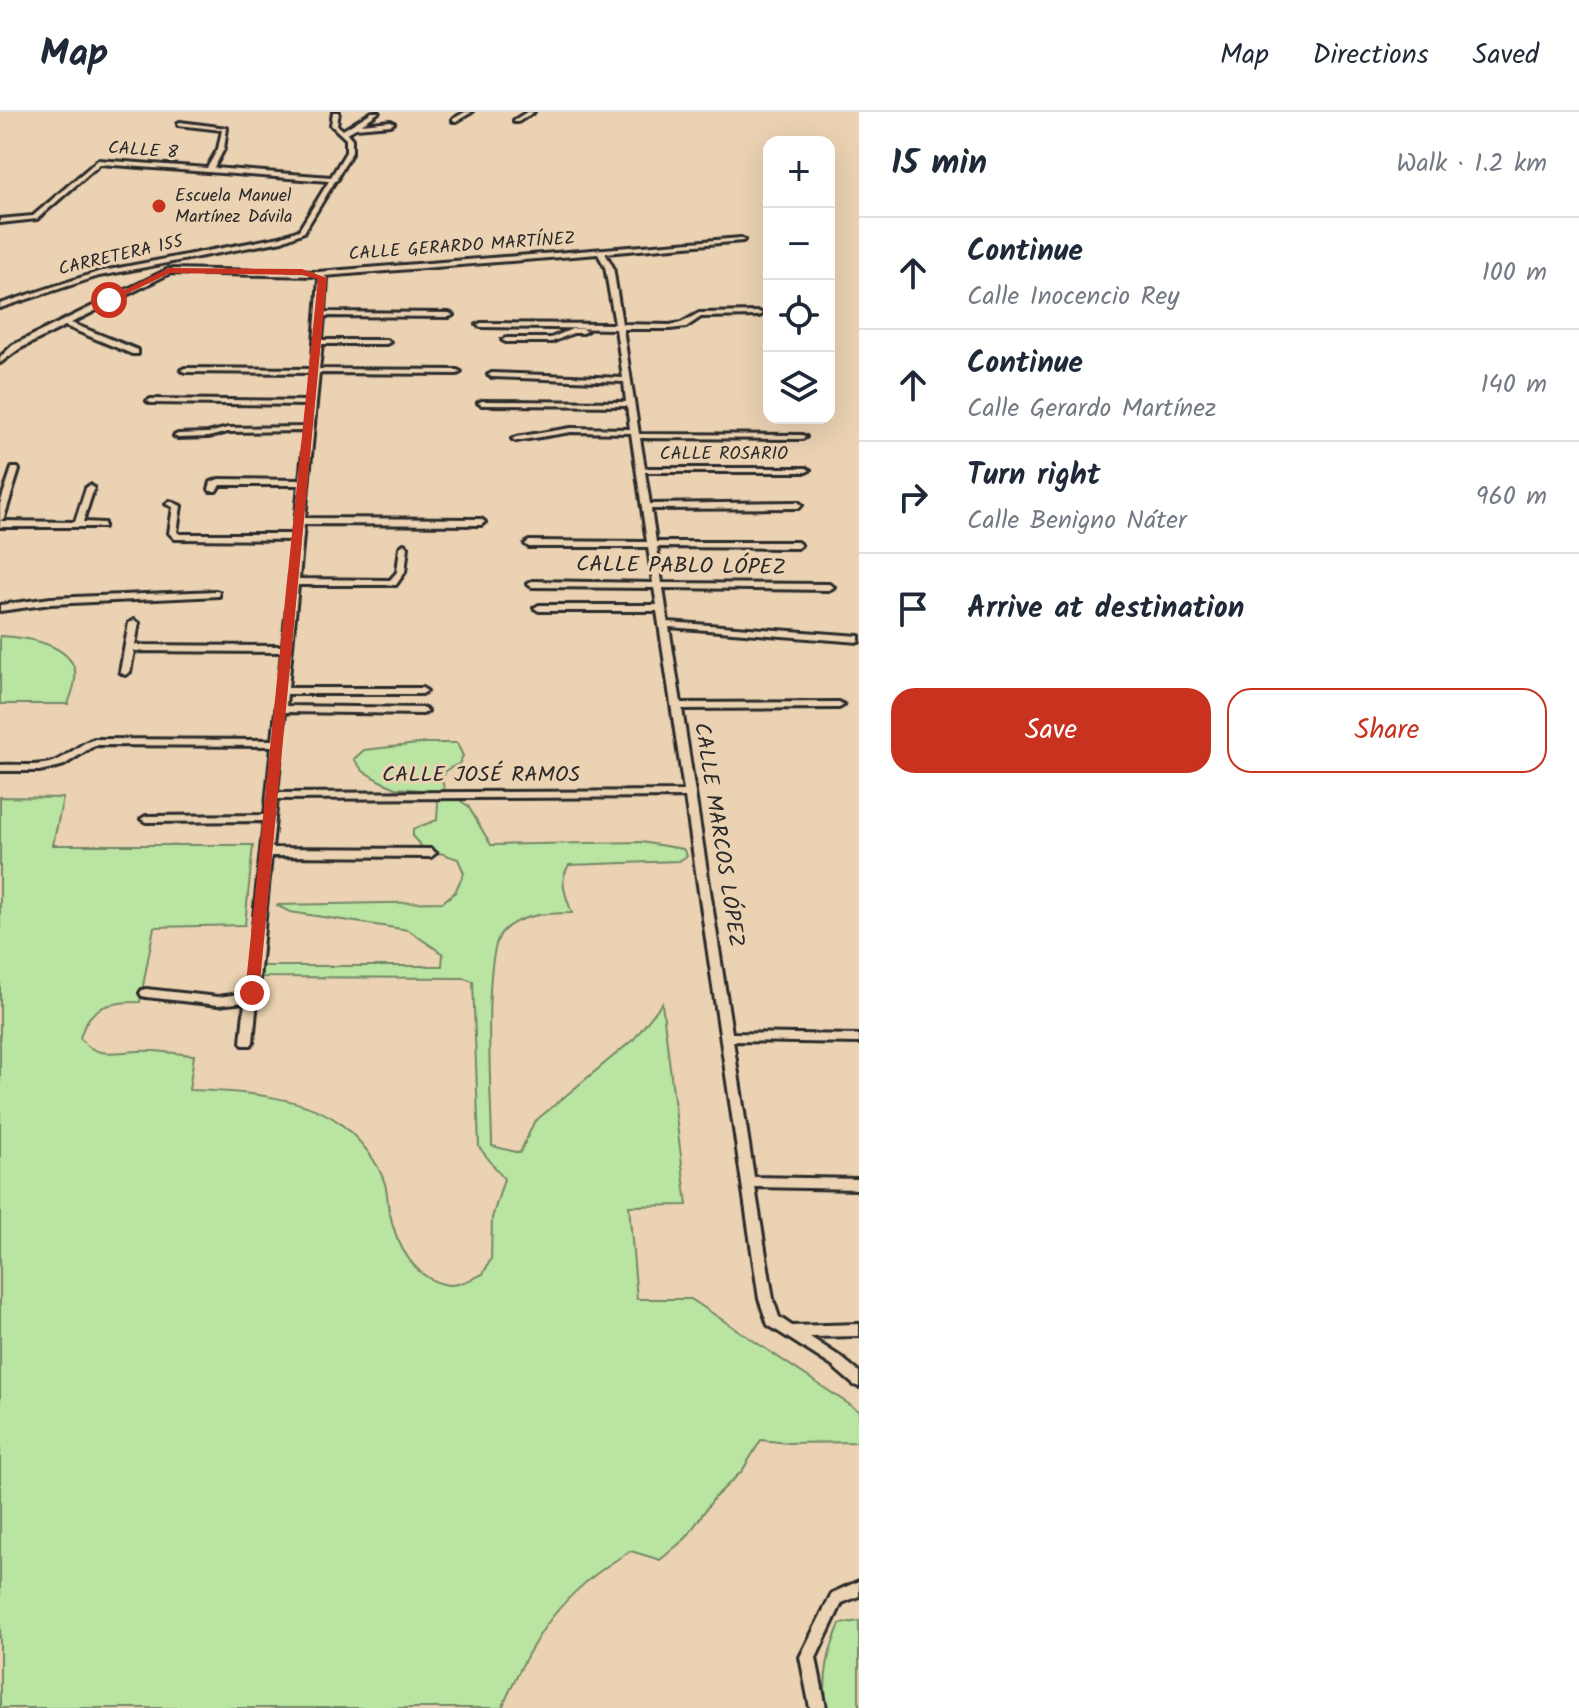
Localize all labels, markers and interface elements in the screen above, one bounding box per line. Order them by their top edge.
text: Map [40,25,109,85]
text: Map [1220,33,1269,78]
text: Directions [1313,33,1429,78]
text: Saved [1473,33,1539,78]
street label: CALLE 8 [107,134,179,168]
map controls [763,136,835,424]
button: + [763,136,835,208]
text: 15 min [891,137,987,191]
text: Walk · 1.2 km [1396,143,1547,185]
place label: Escuela Manuel Martínez Dávila [175,182,293,232]
marker: Escuela Manuel Martínez Dávila [150,197,168,215]
button: − [763,208,835,280]
street label: CALLE GERARDO MARTÍNEZ [348,225,576,269]
street label: CARRETERA 155 [56,227,187,284]
text: Continue [967,228,1083,276]
icon: ahead [891,251,935,295]
text: 100 m [1482,252,1547,294]
text: Calle Inocencio Rey [967,276,1180,318]
button: locate [763,280,835,352]
route start [91,282,127,318]
text: Continue [967,340,1083,388]
button: layers [763,352,835,424]
icon: ahead [891,363,935,407]
text: 140 m [1480,364,1547,406]
text: Calle Gerardo Martínez [967,388,1216,430]
street label: CALLE ROSARIO [660,440,788,469]
text: Turn right [967,452,1100,500]
icon: right [891,475,935,519]
text: 960 m [1476,476,1547,518]
text: Calle Benigno Náter [967,500,1187,542]
street label: CALLE PABLO LÓPEZ [576,548,786,586]
text: Arrive at destination [967,585,1244,633]
icon: arrive [891,587,935,631]
button: Save [891,688,1211,773]
button: Share [1227,688,1547,773]
street label: CALLE MARCOS LÓPEZ [683,720,753,950]
street label: CALLE JOSÉ RAMOS [382,758,580,793]
route end [234,975,270,1011]

